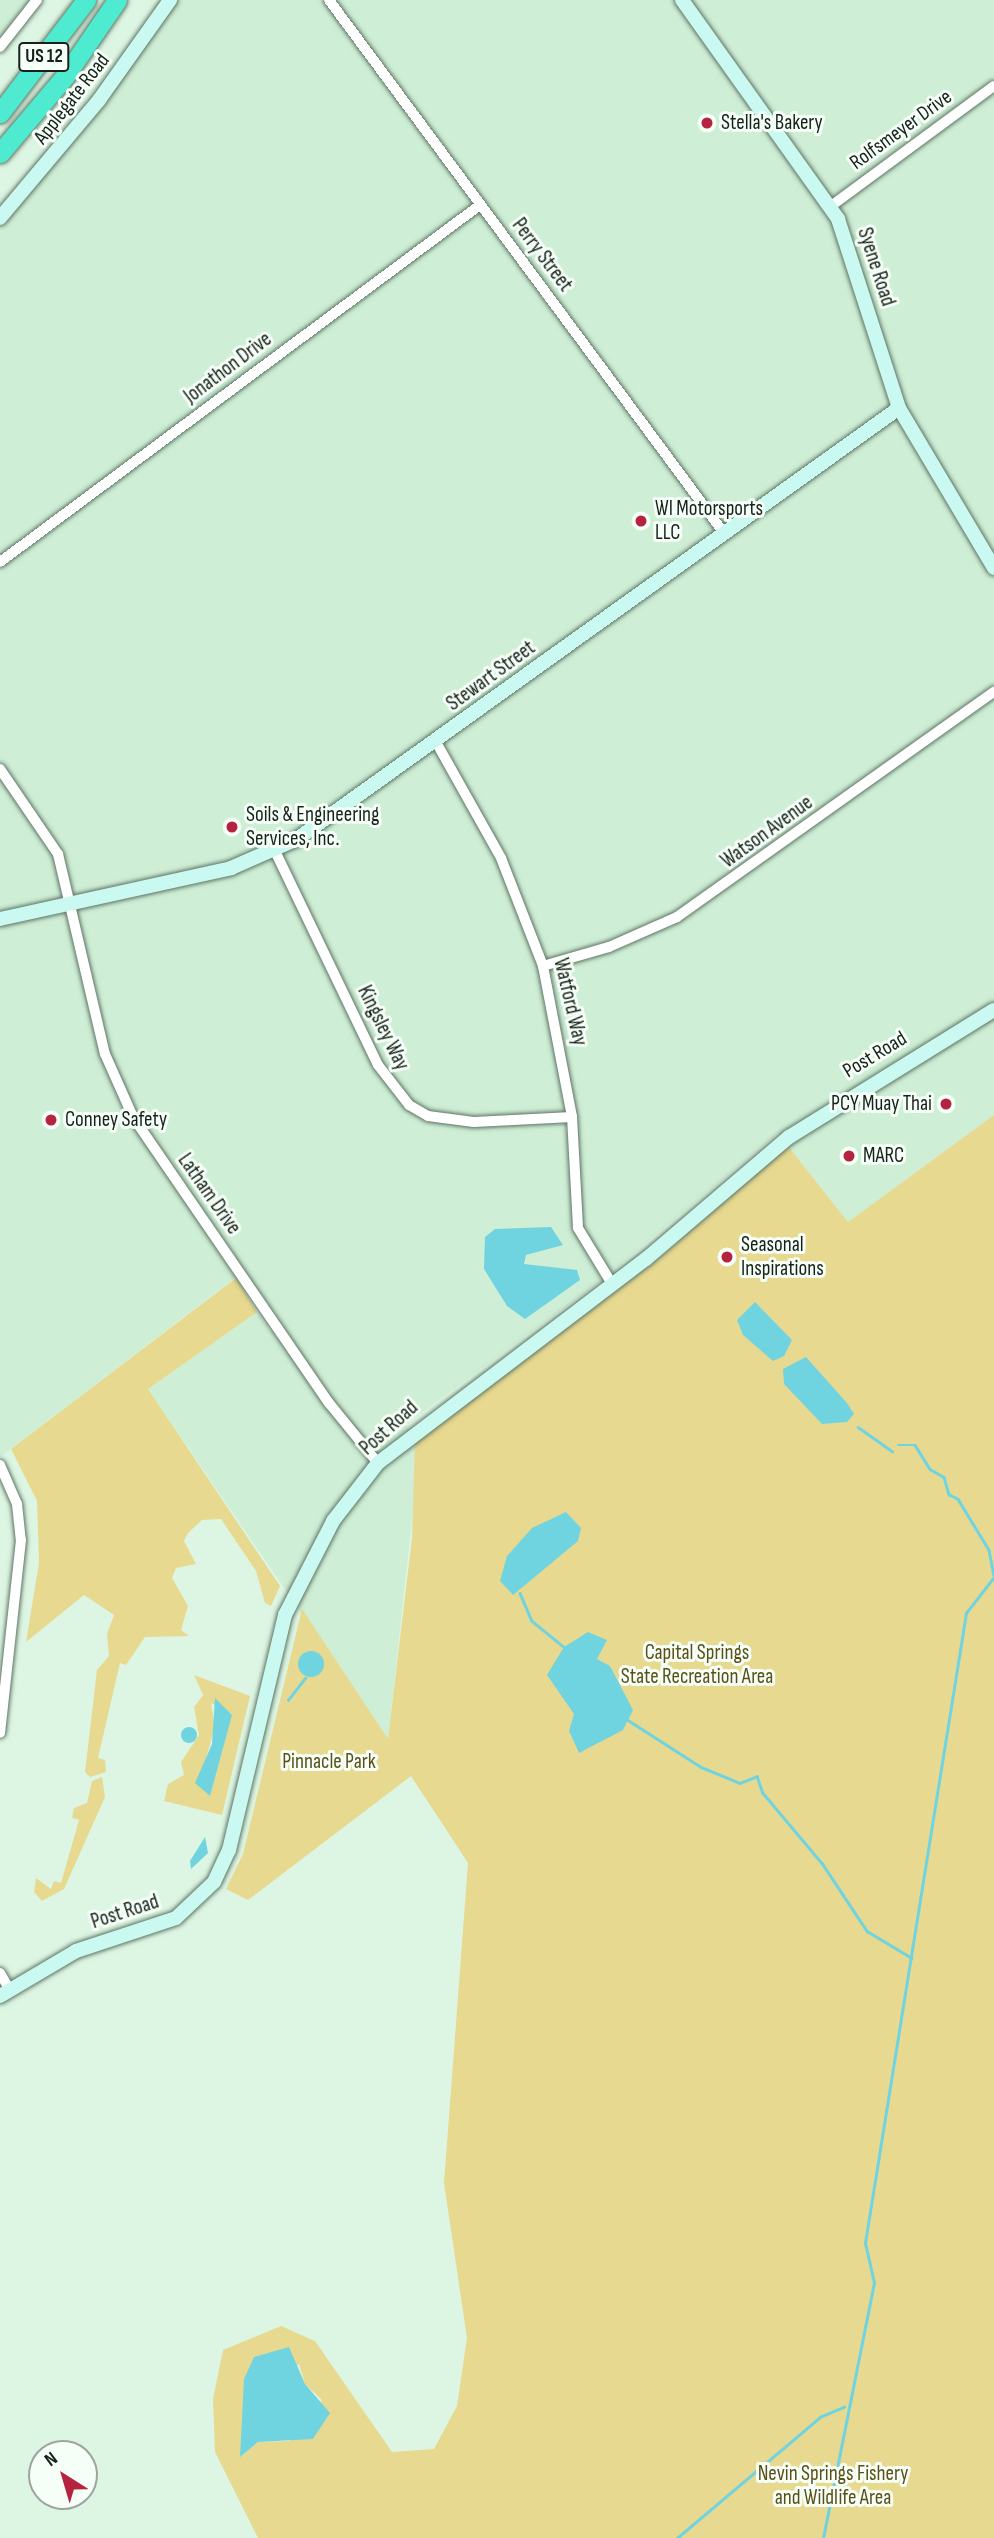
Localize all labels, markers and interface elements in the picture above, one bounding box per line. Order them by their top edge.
road number: US 12 [18,41,70,72]
street label: Applegate Road [29,49,115,149]
street label: Rolfsmeyer Drive [845,85,957,175]
place label: Stella's Bakery [721,110,823,136]
marker: Stella's Bakery [699,115,715,131]
street label: Perry Street [506,213,578,297]
street label: Syene Road [851,225,901,309]
street label: Jonathon Drive [179,327,277,409]
place label: WI Motorsports LLC [655,496,763,546]
marker: WI Motorsports LLC [633,513,649,529]
street label: Stewart Street [442,635,540,717]
street label: Watson Avenue [716,790,818,874]
place label: Soils & Engineering Services, Inc. [246,802,379,852]
marker: Soils & Engineering Services, Inc. [224,819,240,835]
street label: Watford Way [548,956,592,1048]
street label: Kingsley Way [352,982,414,1074]
street label: Post Road [839,1026,911,1084]
place label: PCY Muay Thai [831,1091,932,1117]
marker: PCY Muay Thai [938,1096,954,1112]
place label: Conney Safety [65,1107,167,1133]
marker: Conney Safety [43,1112,59,1128]
place label: MARC [863,1143,904,1169]
marker: MARC [841,1148,857,1164]
street label: Latham Drive [172,1149,246,1239]
place label: Seasonal Inspirations [741,1232,824,1282]
marker: Seasonal Inspirations [719,1249,735,1265]
street label: Post Road [355,1395,423,1461]
park label: Capital Springs State Recreation Area [621,1640,773,1690]
park label: Pinnacle Park [282,1749,376,1775]
street label: Post Road [88,1889,162,1935]
north arrow [28,2440,98,2510]
text: N [40,2447,62,2472]
park label: Nevin Springs Fishery and Wildlife Area [758,2461,908,2511]

